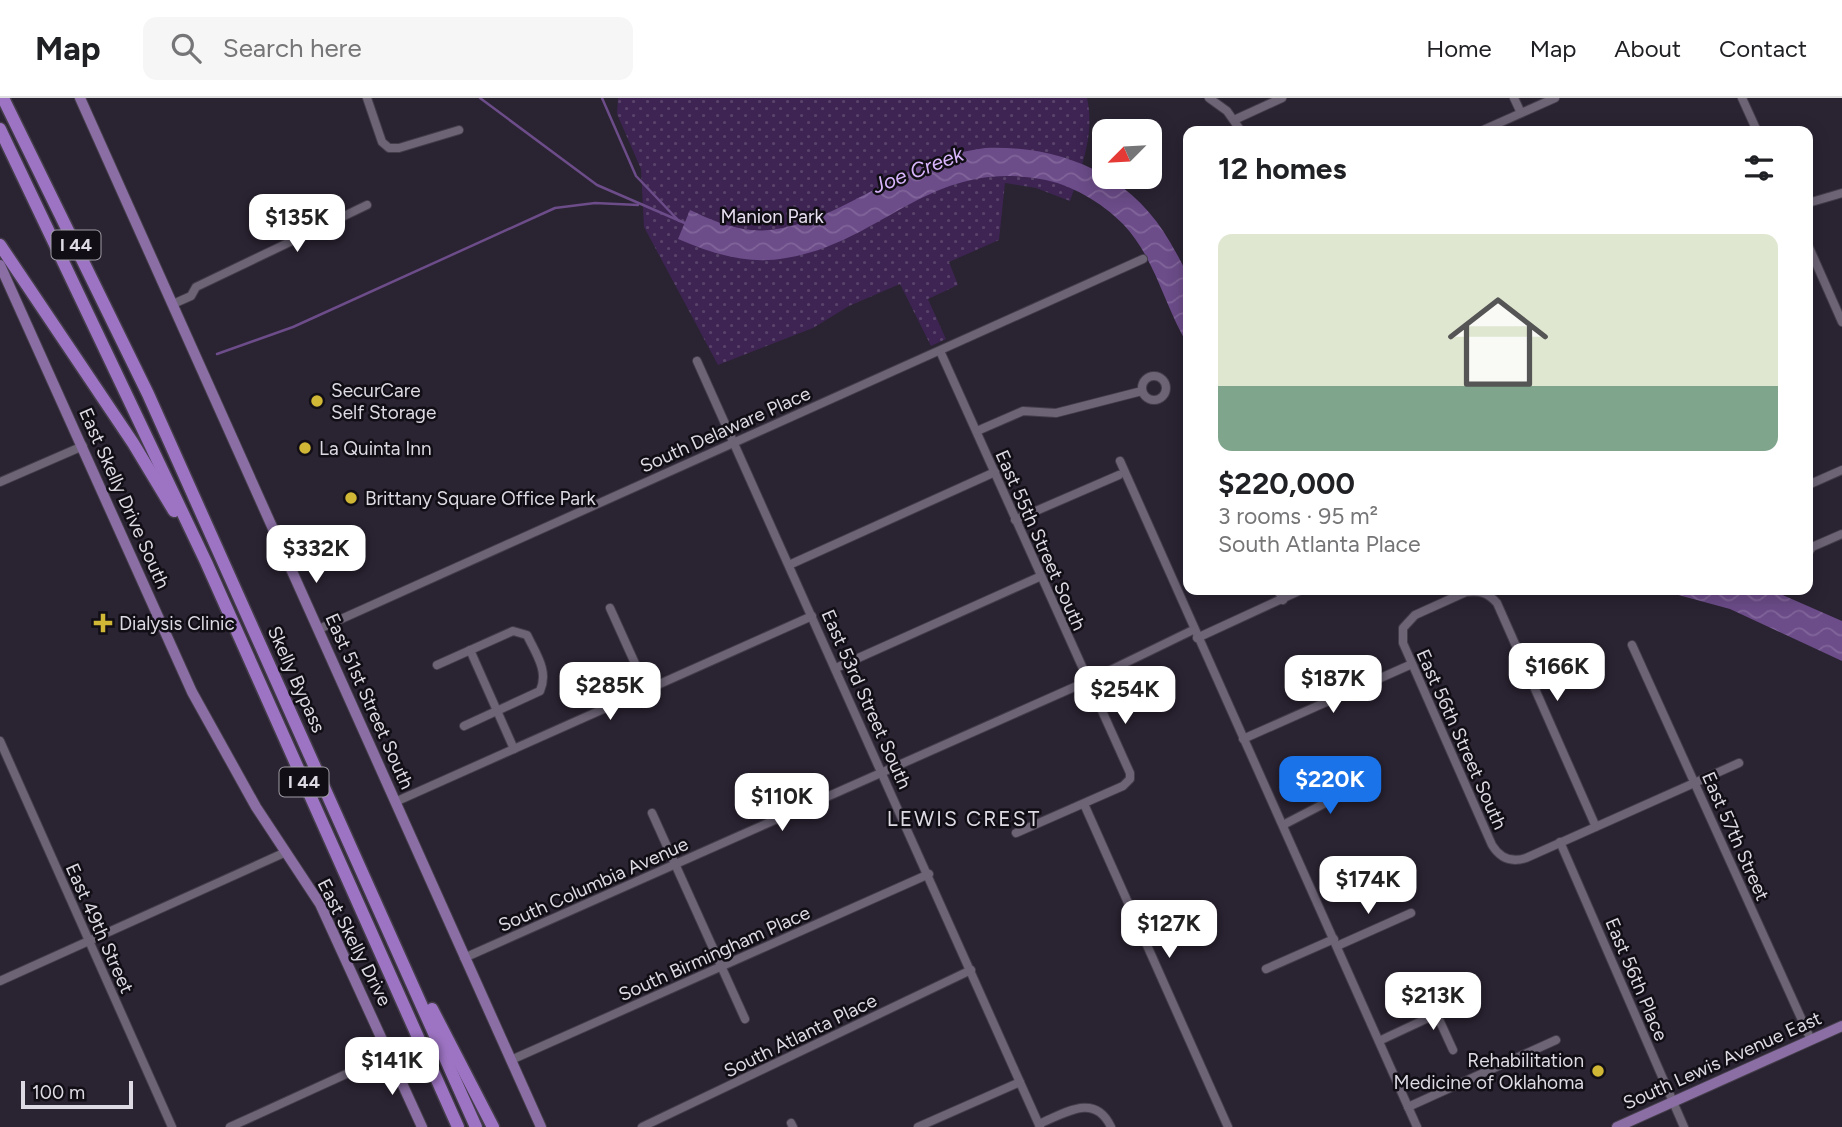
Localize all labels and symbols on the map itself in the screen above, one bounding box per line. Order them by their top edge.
north arrow [1092,119,1162,189]
water label: Joe Creek [868,141,967,199]
pin: $135K [248,194,346,254]
park label: Manion Park [720,205,824,228]
road number: I 44 [52,230,100,260]
place label: SecurCare Self Storage [331,379,436,424]
street label: South Delaware Place [636,381,814,477]
marker: SecurCare Self Storage [309,393,325,409]
street label: East Skelly Drive South [74,404,175,592]
place label: La Quinta Inn [319,437,432,460]
marker: La Quinta Inn [297,440,313,456]
street label: East 55th Street South [990,446,1091,634]
place label: Brittany Square Office Park [365,487,596,510]
marker: Brittany Square Office Park [343,490,359,506]
pin: $332K [267,526,365,585]
street label: East 53rd Street South [817,606,917,793]
street label: East 51st Street South [320,610,419,793]
place label: Dialysis Clinic [119,612,235,635]
marker: Dialysis Clinic [93,613,113,633]
street label: Skelly Bypass [263,622,330,736]
pin: $166K [1508,644,1606,703]
street label: East 56th Street South [1411,646,1512,833]
pin: $187K [1284,656,1382,715]
pin: $285K [561,662,659,722]
pin: $254K [1076,666,1174,726]
pin: $220K [1281,756,1379,816]
road number: I 44 [280,768,328,796]
street label: East 57th Street [1697,768,1774,904]
pin: $110K [733,774,831,833]
district label: LEWIS CREST [887,806,1041,831]
street label: South Columbia Avenue [495,832,692,937]
pin: $174K [1319,856,1417,916]
street label: East 49th Street [61,860,139,997]
street label: East Skelly Drive [313,875,397,1010]
pin: $127K [1120,900,1218,960]
street label: South Birmingham Place [615,901,814,1006]
street label: East 56th Place [1600,914,1673,1044]
pin: $213K [1384,972,1482,1032]
street label: South Atlanta Place [720,988,880,1082]
street label: South Lewis Avenue East [1620,1006,1825,1115]
pin: $141K [343,1038,441,1097]
place label: Rehabilitation Medicine of Oklahoma [1394,1049,1584,1094]
marker: Rehabilitation Medicine of Oklahoma [1590,1063,1606,1079]
scale bar [21,1078,133,1110]

